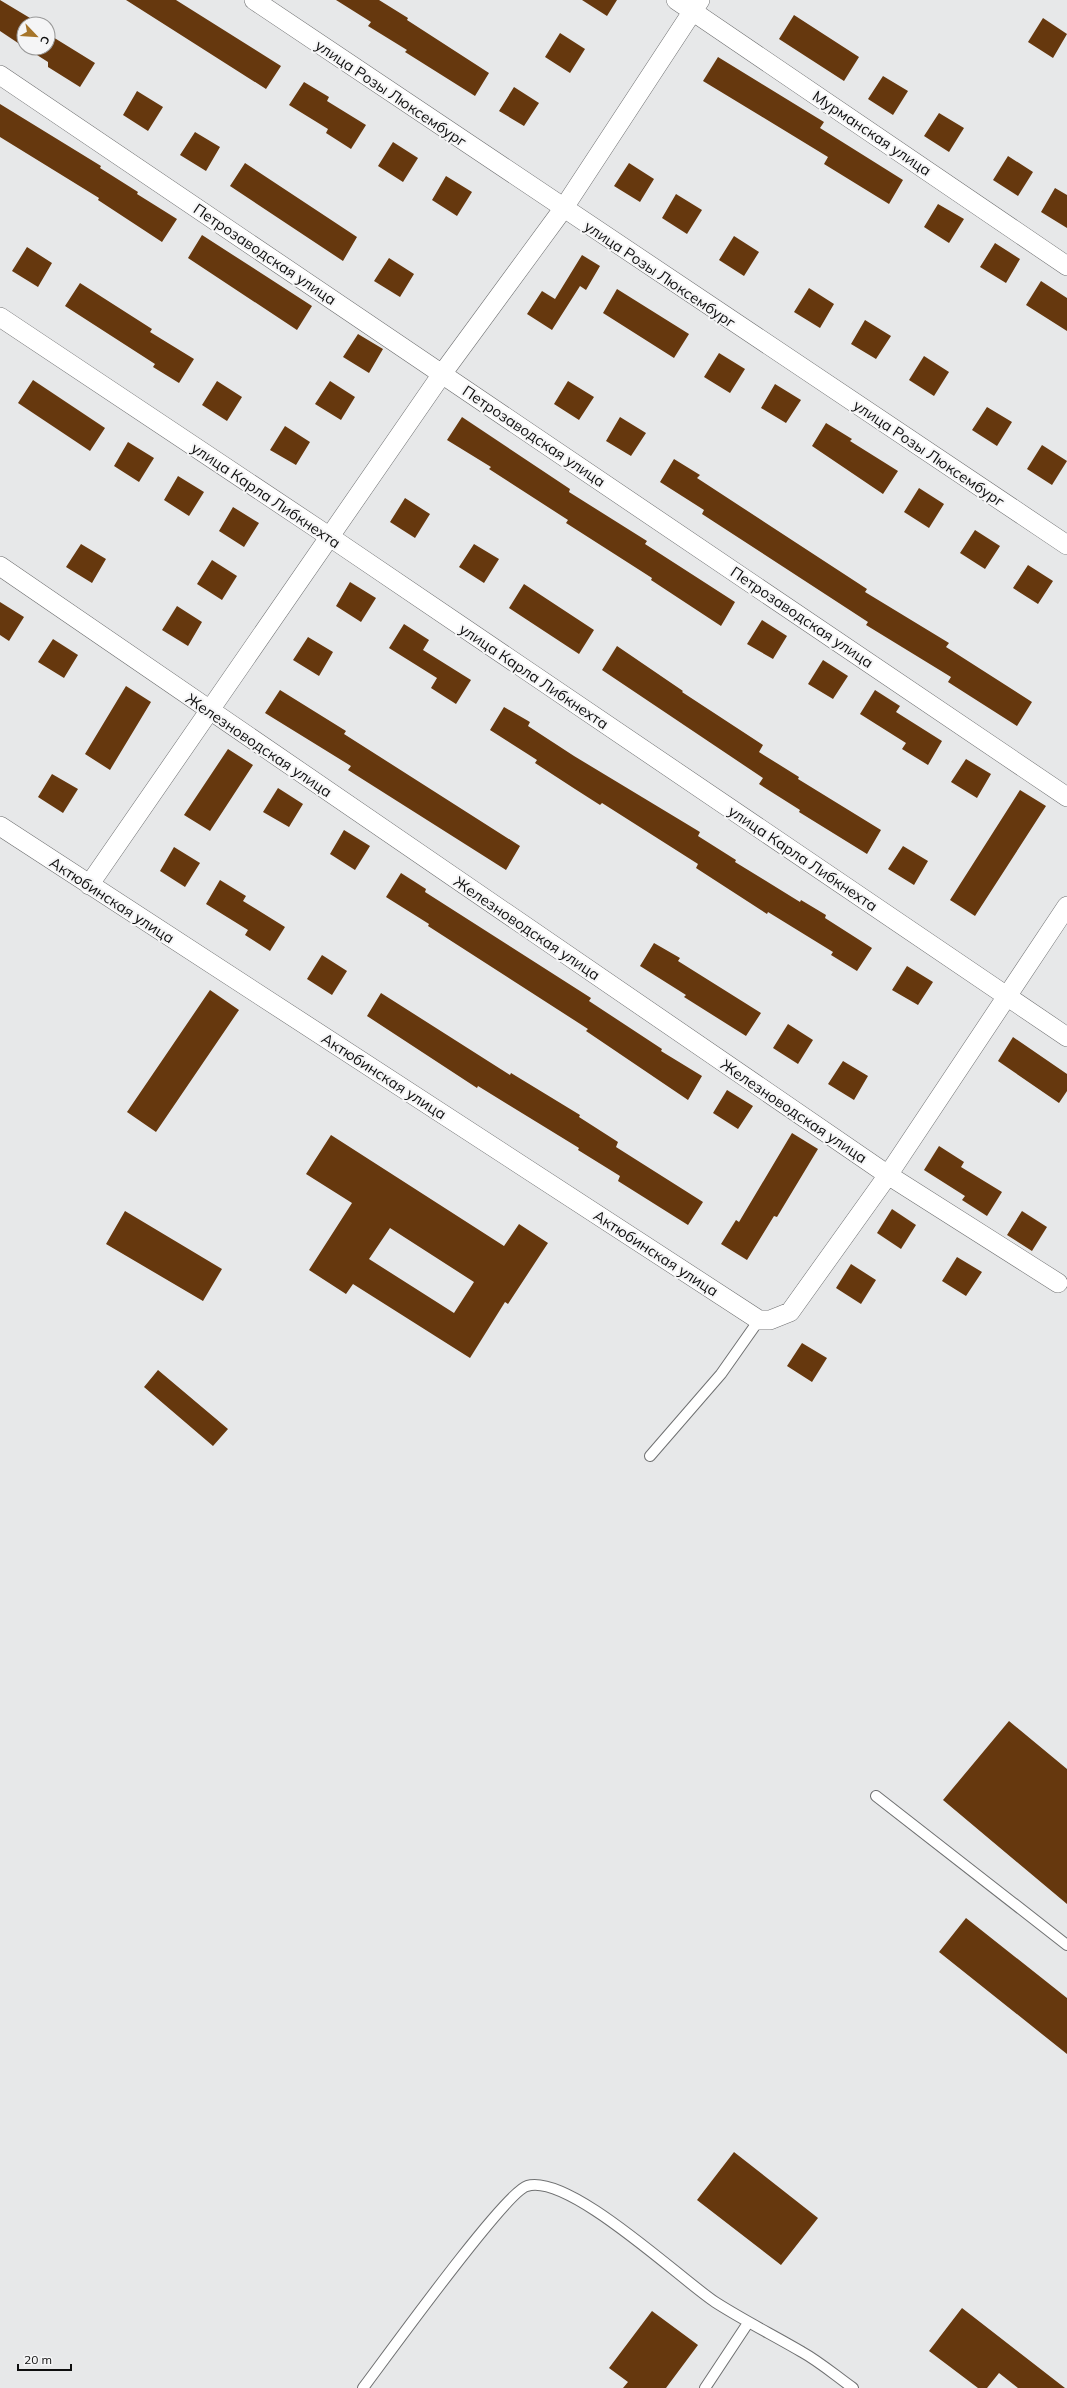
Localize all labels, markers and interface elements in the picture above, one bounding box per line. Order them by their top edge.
north arrow [16,16,56,56]
text: С [37,34,53,47]
street label: улица Розы Люксембург [312,35,471,151]
street label: Мурманская улица [809,86,935,180]
street label: Петрозаводская улица [190,199,340,309]
street label: улица Розы Люксембург [581,216,740,332]
street label: Петрозаводская улица [459,381,609,491]
street label: улица Розы Люксембург [850,395,1009,511]
street label: улица Карла Либкнехта [188,438,344,552]
street label: Петрозаводская улица [727,562,877,672]
street label: улица Карла Либкнехта [456,619,612,733]
street label: Железноводская улица [182,689,336,801]
street label: улица Карла Либкнехта [725,801,881,915]
street label: Актюбинская улица [46,853,178,947]
street label: Железноводская улица [450,872,604,984]
street label: Актюбинская улица [318,1029,450,1123]
street label: Железноводская улица [717,1055,871,1167]
street label: Актюбинская улица [590,1206,722,1300]
scale bar [18,2346,71,2372]
text: 20 m [24,2352,52,2367]

